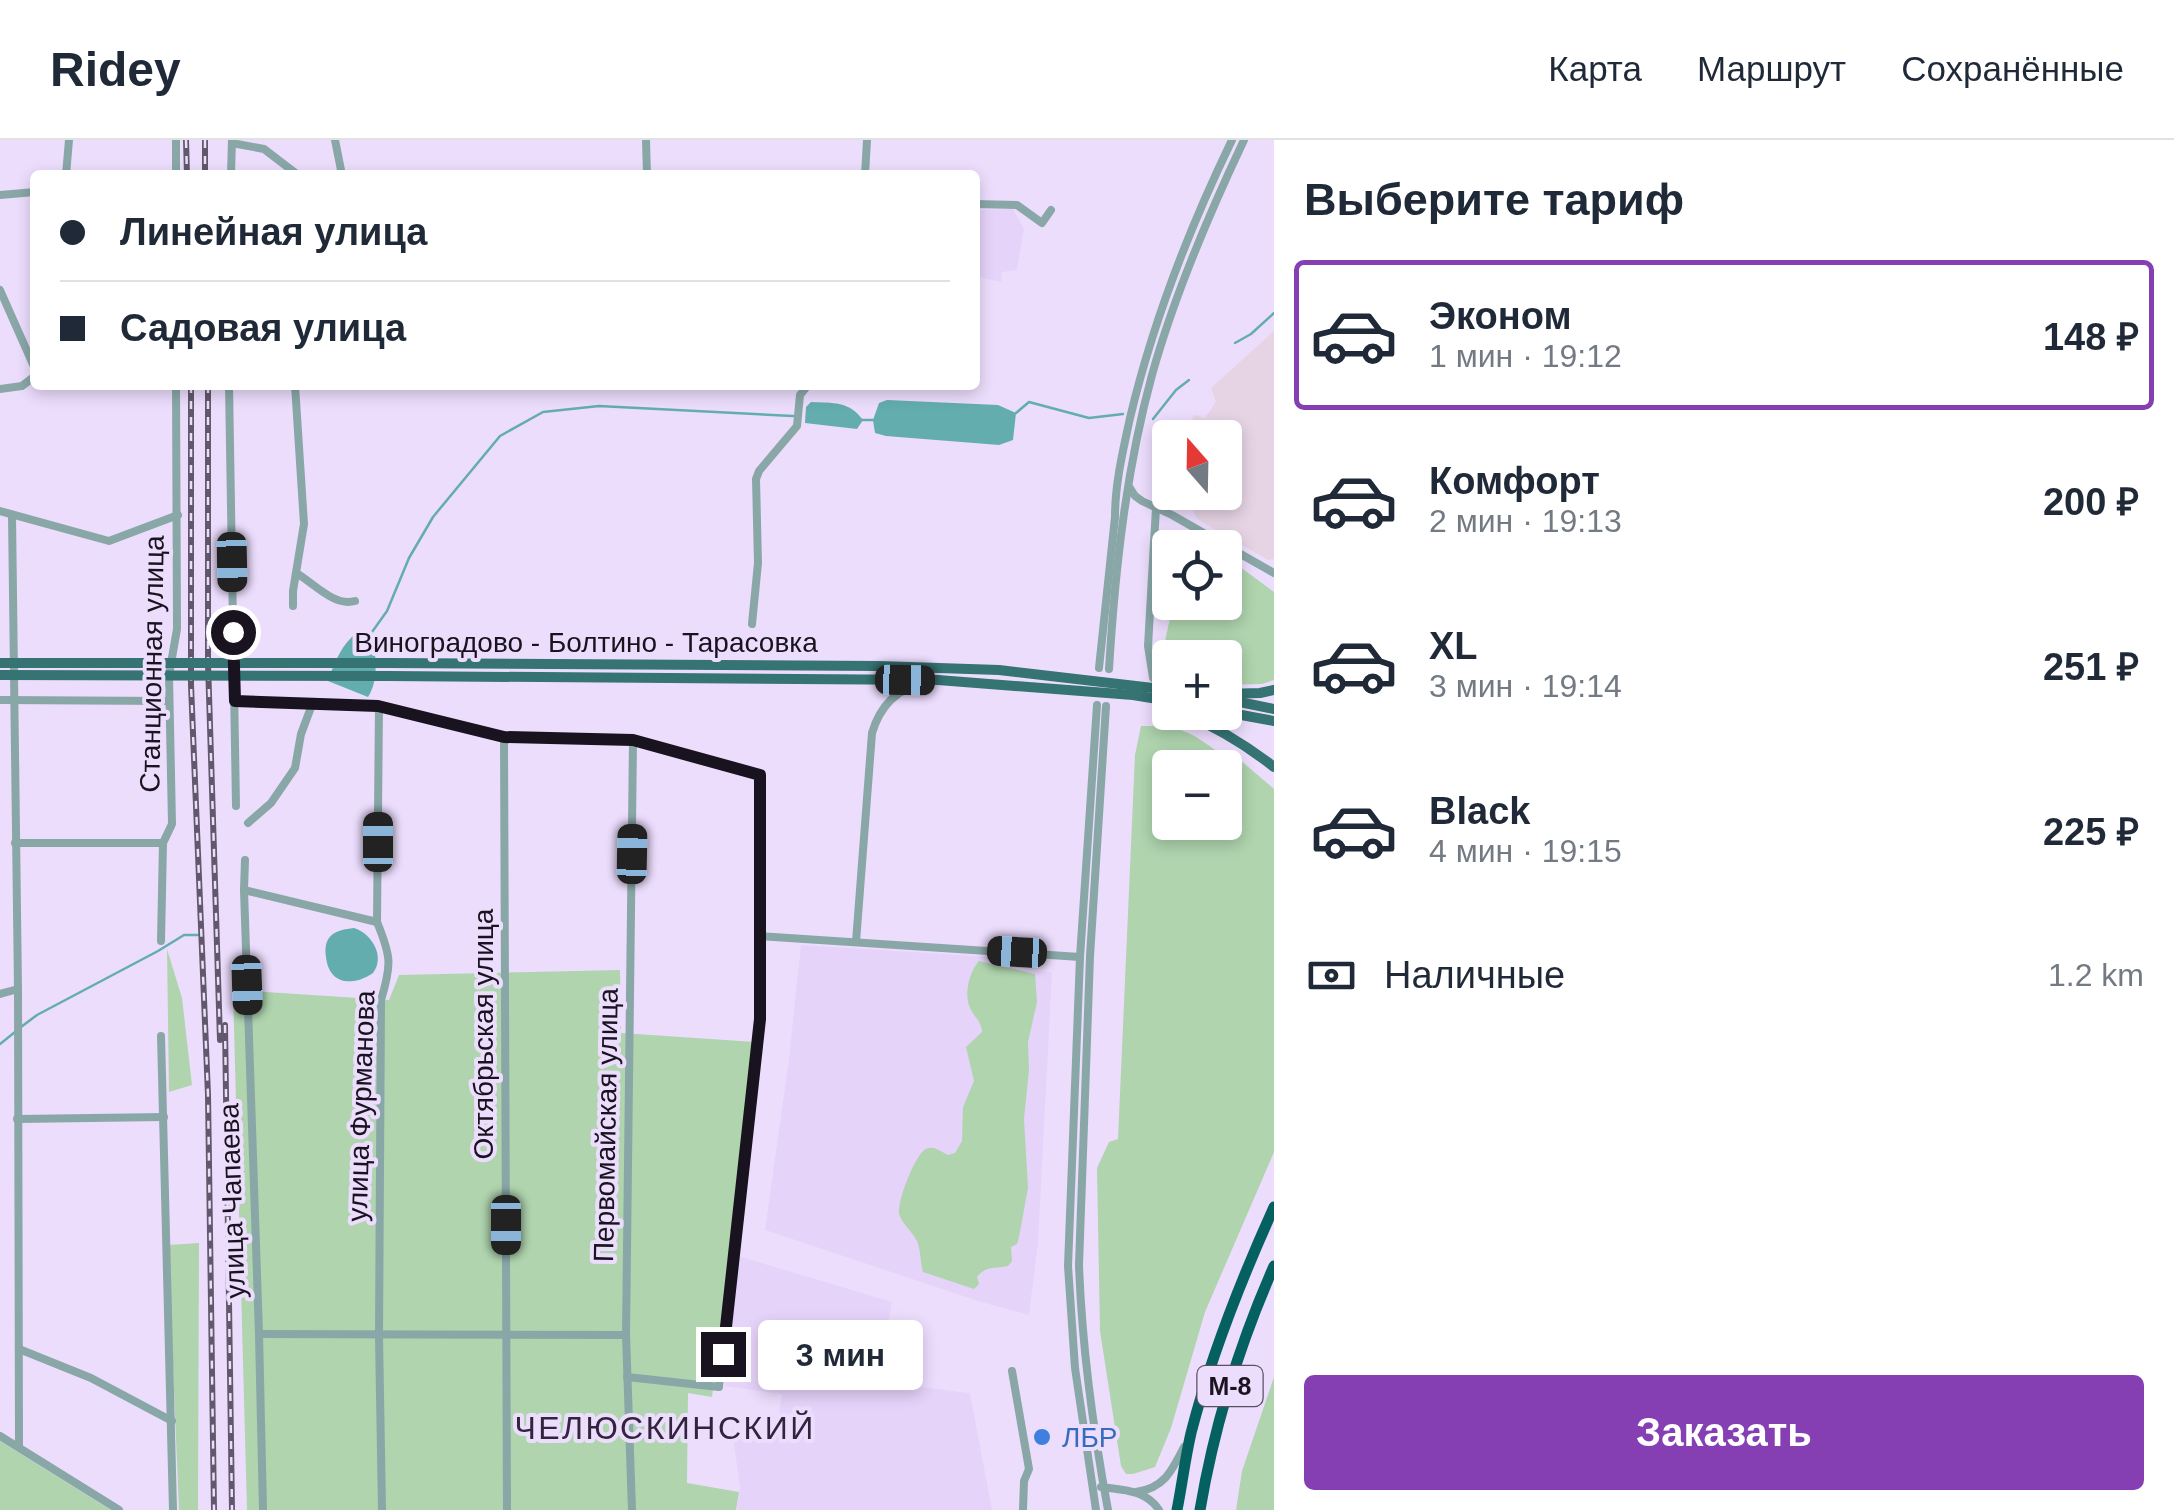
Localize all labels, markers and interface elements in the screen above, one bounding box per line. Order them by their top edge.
text: Ridey [50,43,181,96]
text: Карта [1548,49,1642,88]
text: Маршрут [1697,49,1846,88]
text: Сохранённые [1901,49,2124,88]
text: Выберите тариф [1304,174,1684,225]
text: Линейная улица [120,211,427,253]
icon: car [1309,290,1399,380]
text: Эконом [1429,295,1572,337]
text: Садовая улица [120,307,406,349]
text: 148 ₽ [2043,316,2139,358]
text: 1 мин · 19:12 [1429,338,1622,374]
north arrow [1152,420,1242,510]
map controls [1152,420,1242,840]
icon: car [1309,455,1399,545]
text: Комфорт [1429,460,1600,502]
text: 200 ₽ [2043,481,2139,523]
text: 2 мин · 19:13 [1429,503,1622,539]
button: locate [1152,530,1242,620]
car [216,532,248,592]
street label: Станционная улица [134,535,170,793]
route start [211,610,256,655]
icon: car [1309,620,1399,710]
text: XL [1429,625,1478,667]
street label: Виноградово - Болтино - Тарасовка [354,627,818,658]
button: + [1152,640,1242,730]
text: 251 ₽ [2043,646,2139,688]
car [875,664,935,696]
text: 3 мин · 19:14 [1429,668,1622,704]
button: − [1152,750,1242,840]
icon: car [1309,785,1399,875]
text: Black [1429,790,1530,832]
text: 225 ₽ [2043,811,2139,853]
car [363,812,393,872]
car [616,824,648,884]
text: 4 мин · 19:15 [1429,833,1622,869]
street label: Октябрьская улица [468,908,499,1159]
car [986,935,1048,969]
icon: cash [1304,948,1359,1003]
car [231,954,263,1016]
text: Наличные [1384,954,1565,996]
text: 1.2 km [2048,957,2144,993]
street label: Первомайская улица [588,987,624,1262]
street label: улица Фурманова [341,989,381,1222]
street label: улица Чапаева [213,1102,251,1299]
car [491,1195,521,1255]
callout: 3 мин [758,1319,923,1389]
route end [701,1332,746,1377]
text: 3 мин [796,1337,885,1373]
road number: М-8 [1198,1366,1262,1406]
button: Заказать [1304,1375,2144,1490]
district label: ЧЕЛЮСКИНСКИЙ [514,1410,816,1446]
place label: ЛБР [1062,1422,1117,1453]
marker: ЛБР [1031,1426,1053,1448]

